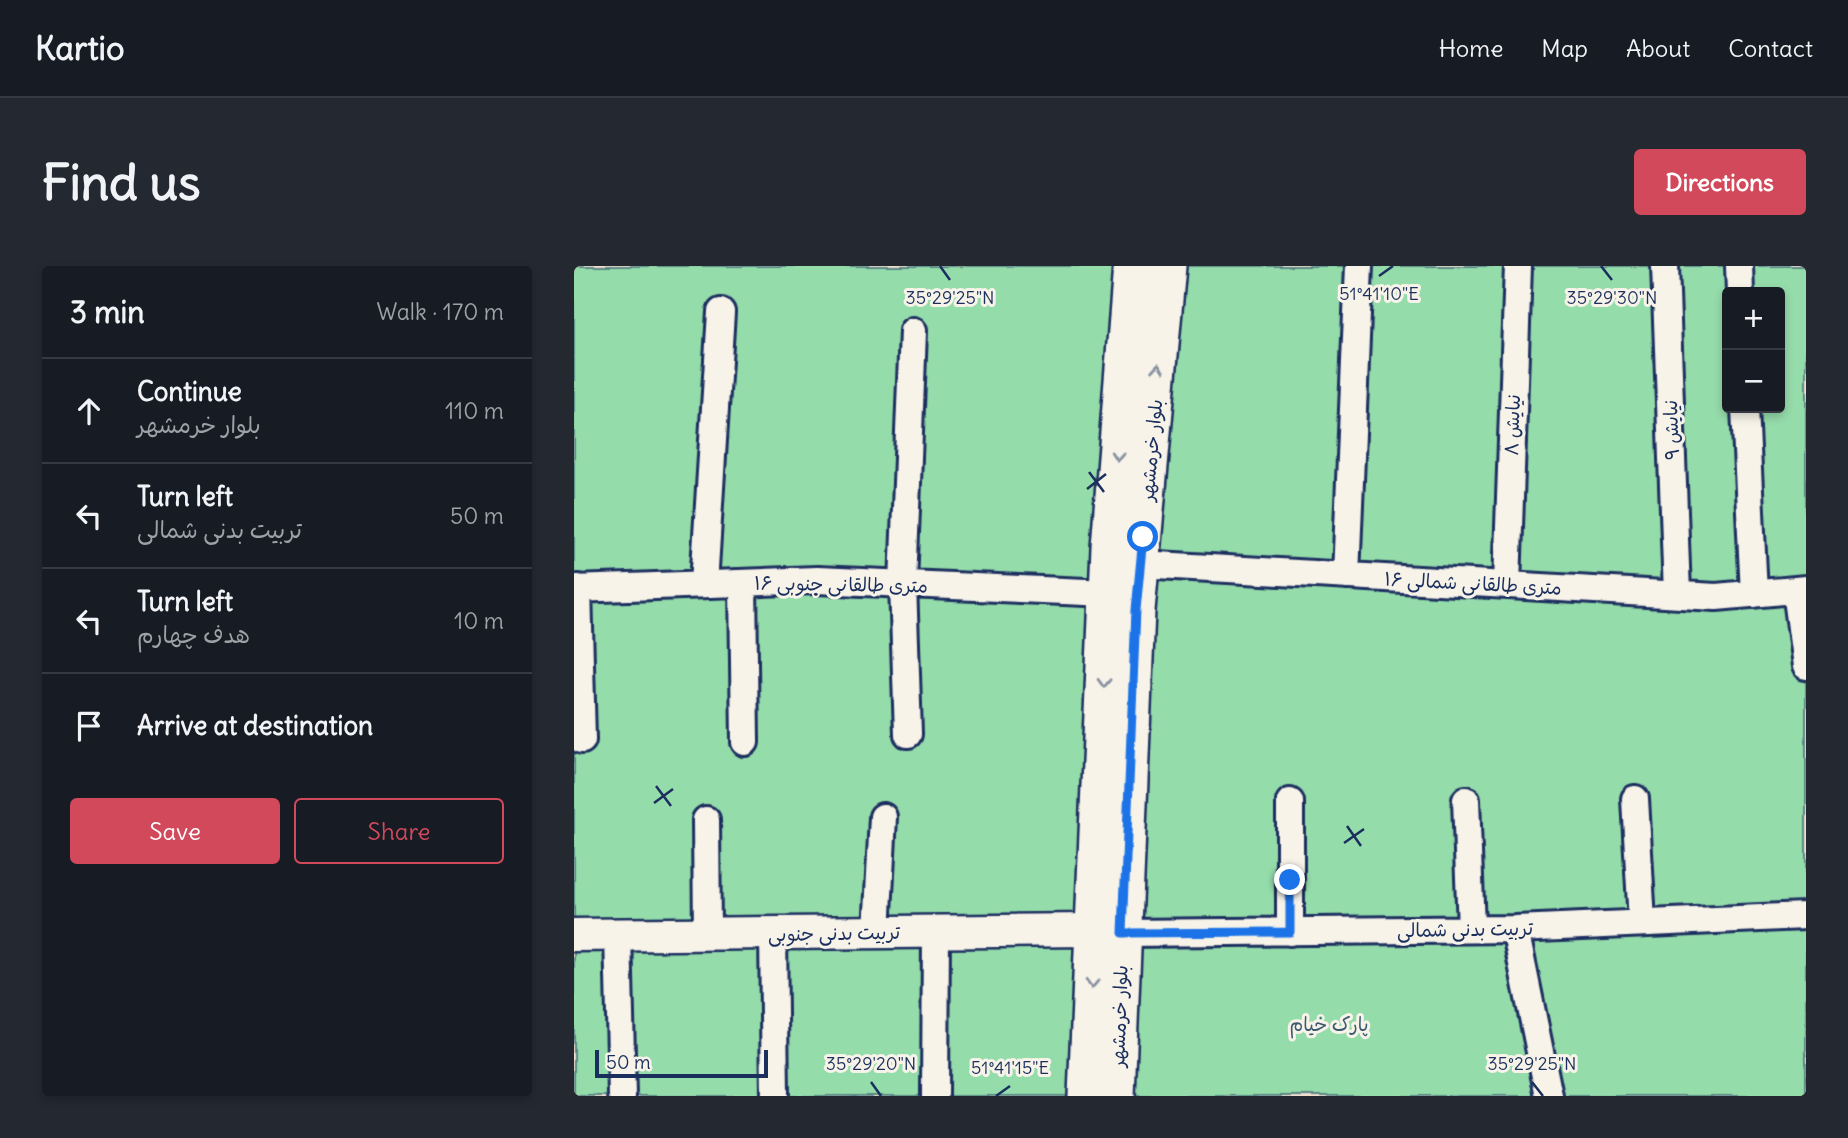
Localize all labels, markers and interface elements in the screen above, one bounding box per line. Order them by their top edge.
text: Kartio [35,27,125,69]
text: Home [1439,33,1503,63]
text: Map [1541,33,1588,63]
text: About [1626,33,1690,63]
text: Contact [1728,33,1813,63]
button: Directions [1634,149,1806,215]
text: Find us [42,152,200,213]
text: 51°41'10"E [1339,282,1419,305]
text: 35°29'25"N [905,286,995,309]
text: 35°29'30"N [1567,286,1657,309]
map controls [1722,287,1785,413]
button: + [1722,287,1785,350]
text: 3 min [70,293,145,331]
text: Walk · 170 m [377,297,504,326]
button: − [1722,350,1785,413]
one-way arrow [1150,362,1165,373]
text: Continue [137,375,242,408]
icon: ahead [70,392,108,430]
street label: نیایش ۸ [1499,394,1525,456]
text: 110 m [445,396,504,425]
street label: بلوار خرمشهر [1134,398,1167,504]
street label: نیایش ۹ [1658,399,1684,461]
text: بلوار خرمشهر [137,410,261,439]
one-way arrow [1110,451,1125,462]
text: Turn left [137,480,233,513]
icon: left [70,497,108,535]
text: 50 m [450,501,504,530]
text: تربیت بدنی شمالی [137,515,302,544]
route start [1127,521,1158,552]
street label: ۱۶ متری طالقانی شمالی [1384,566,1562,601]
street label: ۱۶ متری طالقانی جنوبی [754,570,928,599]
text: Turn left [137,585,233,618]
icon: left [70,602,108,640]
text: 10 m [454,606,504,635]
text: هدف چهارم [137,620,250,649]
one-way arrow [1097,678,1112,689]
icon: arrive [70,707,108,745]
text: Arrive at destination [137,709,373,742]
button: Save [70,798,280,864]
button: Share [294,798,504,864]
route end [1274,864,1305,895]
street label: تربیت بدنی شمالی [1397,916,1534,943]
street label: تربیت بدنی جنوبی [768,920,901,947]
street label: بلوار خرمشهر [1105,965,1133,1069]
one-way arrow [1084,979,1099,990]
park label: پارک خیام [1289,1012,1369,1039]
scale bar [595,1047,768,1079]
text: 50 m [606,1050,651,1074]
text: 35°29'20"N [826,1052,916,1075]
text: 35°29'25"N [1487,1052,1577,1075]
text: 51°41'15"E [971,1056,1049,1079]

